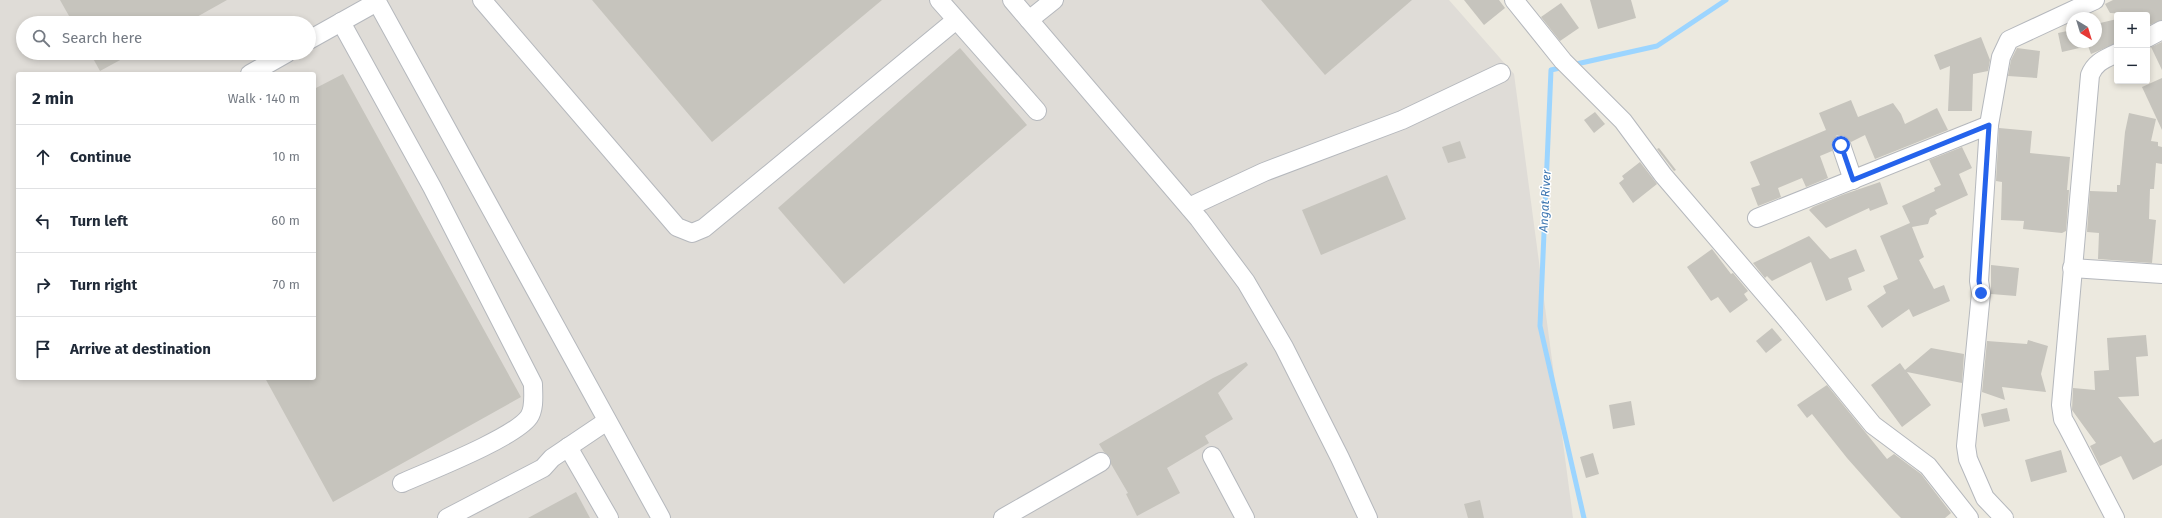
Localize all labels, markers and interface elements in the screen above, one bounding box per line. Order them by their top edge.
north arrow [2066,12,2102,48]
map controls [2114,12,2150,84]
button: + [2114,12,2150,48]
search box [16,16,316,60]
icon: search [30,27,52,49]
text: Search here [62,29,142,47]
button: − [2114,48,2150,84]
text: 2 min [32,88,74,109]
text: Walk · 140 m [228,91,300,106]
route start [1832,136,1850,154]
icon: ahead [32,146,54,168]
text: Continue [70,148,131,166]
text: 10 m [273,149,300,164]
water label: Angat River [1536,169,1554,233]
icon: left [32,210,54,232]
text: Turn left [70,212,128,230]
text: 60 m [271,213,300,228]
icon: right [32,274,54,296]
text: Turn right [70,276,137,294]
text: 70 m [273,277,300,292]
route end [1972,284,1990,302]
icon: arrive [32,338,54,360]
text: Arrive at destination [70,340,211,358]

